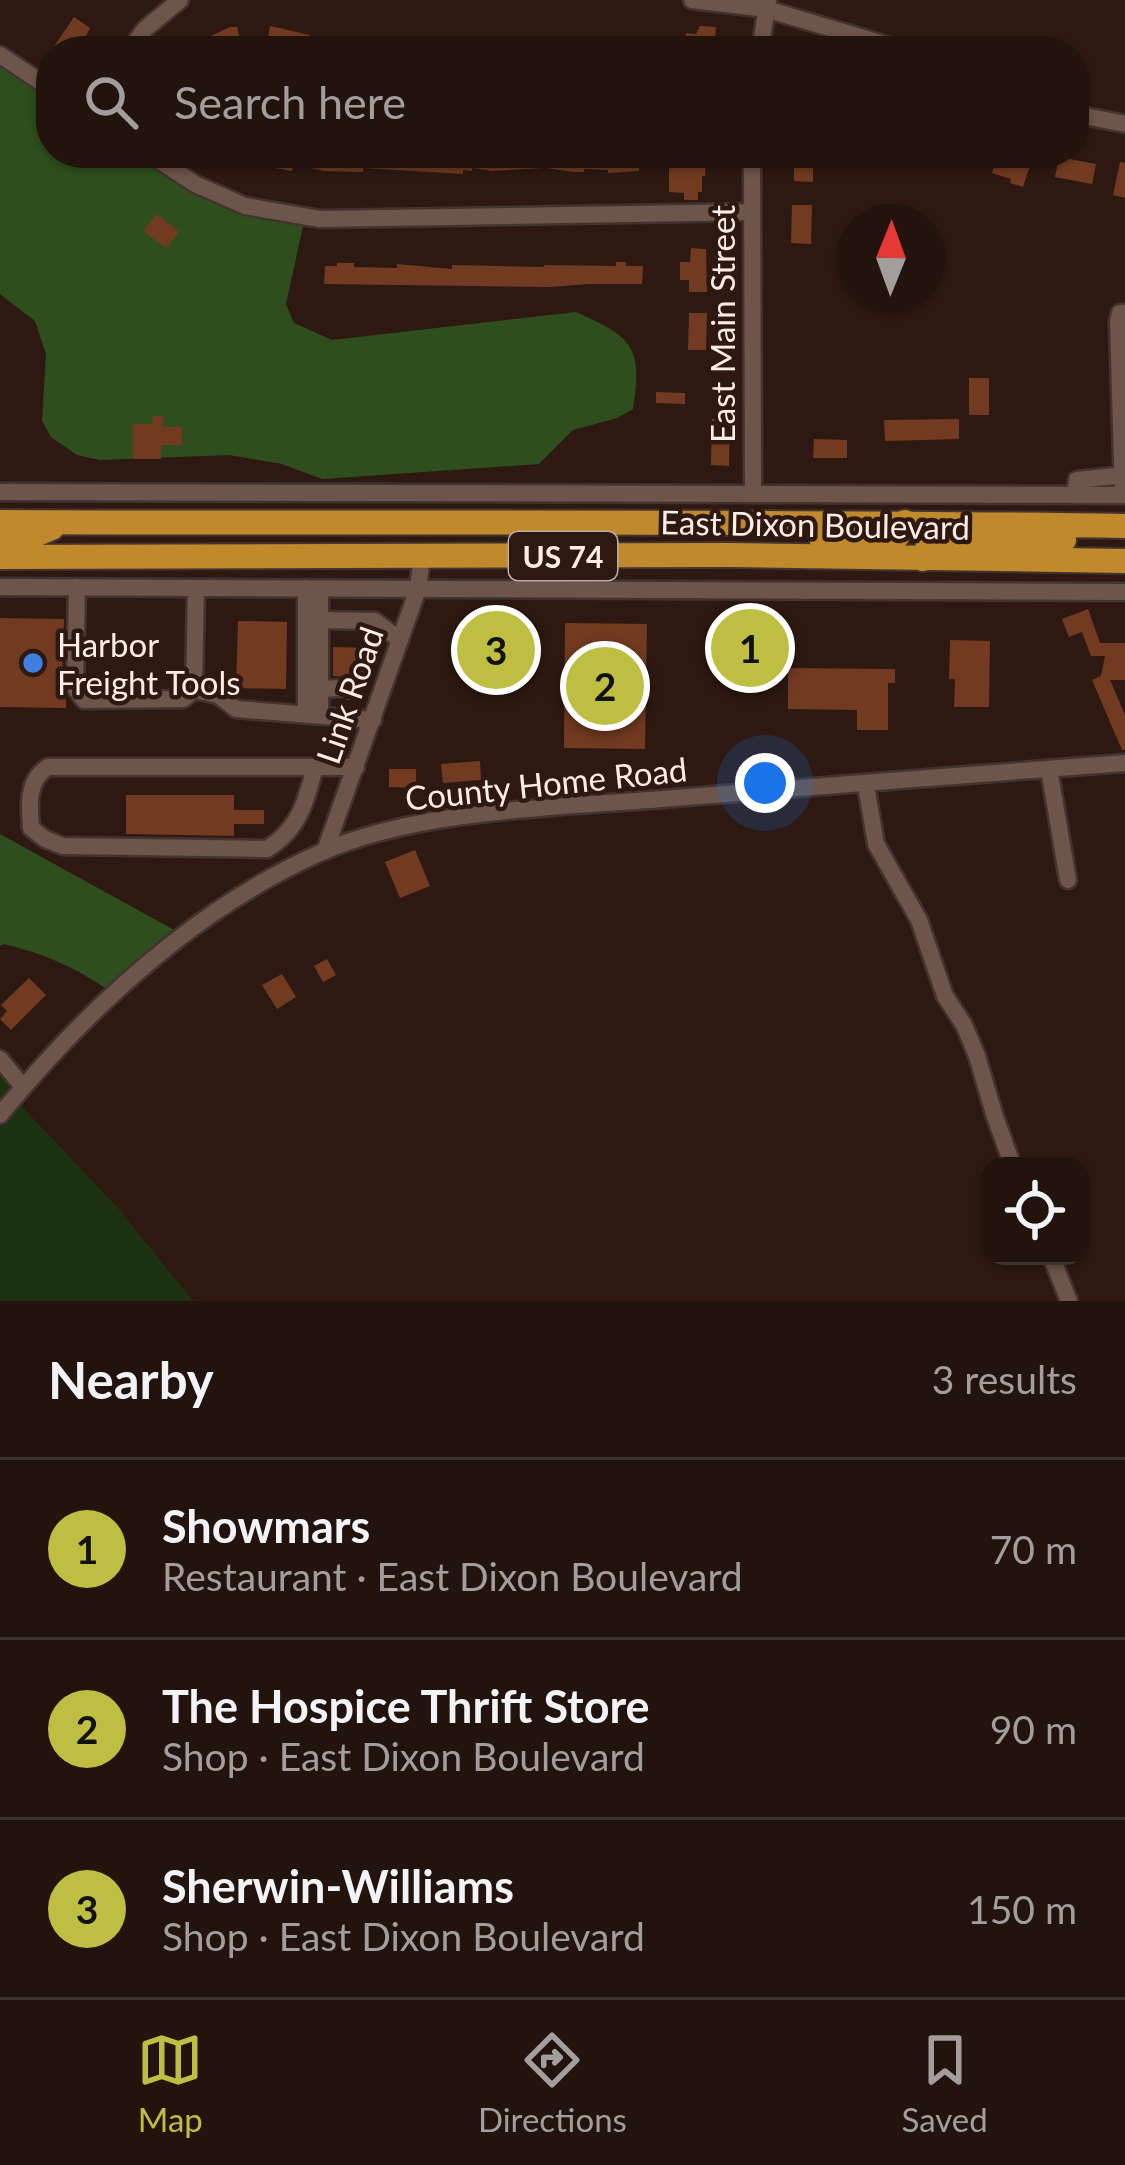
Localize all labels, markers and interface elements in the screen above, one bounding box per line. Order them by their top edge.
search box [36,36,1089,168]
icon: search [78,69,144,135]
text: Search here [174,75,406,129]
north arrow [837,204,945,312]
street label: East Main Street [702,205,742,443]
street label: East Dixon Boulevard [660,501,970,547]
road number: US 74 [509,532,617,580]
pin: 1 [711,603,789,693]
pin: 3 [457,605,535,695]
street label: Link Road [307,622,391,768]
place label: Harbor Freight Tools [57,624,241,702]
pin: 2 [566,641,644,731]
marker: Harbor Freight Tools [20,650,46,676]
street label: County Home Road [403,748,689,818]
your location [735,753,795,813]
map controls [981,1157,1089,1265]
button: locate [981,1157,1089,1265]
text: Nearby [48,1349,214,1410]
text: 3 results [932,1356,1077,1402]
text: Showmars [162,1499,370,1553]
text: 1 [76,1526,98,1572]
text: 70 m [990,1526,1077,1572]
text: Restaurant · East Dixon Boulevard [162,1553,743,1599]
text: The Hospice Thrift Store [162,1679,650,1733]
text: 2 [76,1706,98,1752]
text: 90 m [990,1706,1077,1752]
text: Shop · East Dixon Boulevard [162,1733,645,1779]
text: Sherwin-Williams [162,1859,514,1913]
text: 3 [76,1886,98,1932]
text: 150 m [967,1886,1077,1932]
text: Shop · East Dixon Boulevard [162,1913,645,1959]
tab: Map [137,2027,203,2139]
tab: Directions [478,2027,627,2139]
tab: Saved [901,2027,988,2139]

